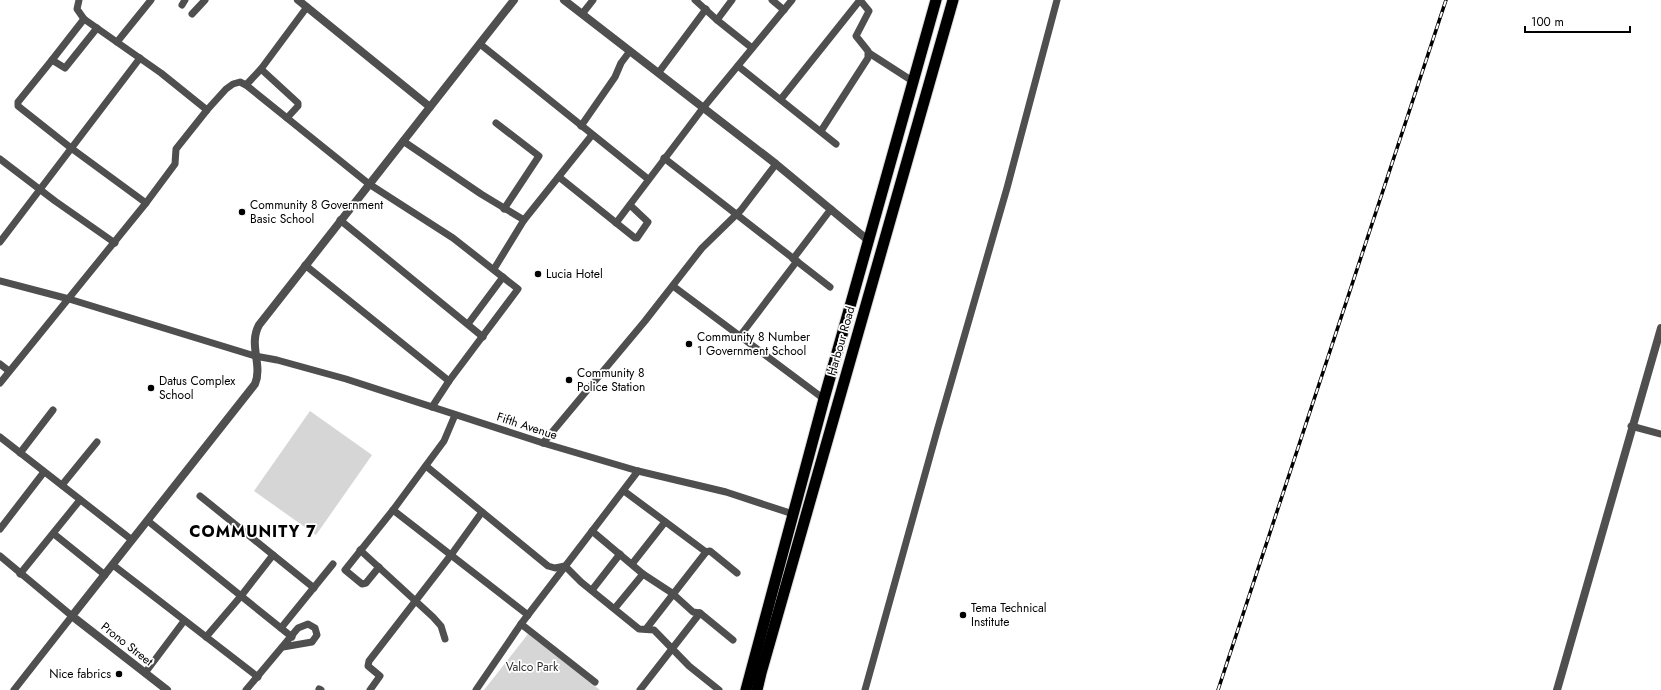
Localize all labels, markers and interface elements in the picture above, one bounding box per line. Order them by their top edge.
scale bar [1525,8,1630,34]
text: 100 m [1531,13,1564,31]
place label: Community 8 Government Basic School [250,196,383,228]
marker: Community 8 Government Basic School [237,207,247,217]
place label: Lucia Hotel [546,265,603,283]
marker: Lucia Hotel [533,269,543,279]
street label: Harbour Road [822,304,860,378]
place label: Community 8 Number 1 Government School [697,328,811,360]
marker: Community 8 Number 1 Government School [684,339,694,349]
place label: Community 8 Police Station [577,364,645,396]
place label: Datus Complex School [159,372,236,404]
marker: Community 8 Police Station [564,375,574,385]
marker: Datus Complex School [146,383,156,393]
street label: Fifth Avenue [494,408,560,444]
district label: COMMUNITY 7 [189,520,317,543]
place label: Tema Technical Institute [971,599,1047,631]
marker: Tema Technical Institute [958,610,968,620]
street label: Prono Street [97,618,157,670]
park label: Valco Park [506,658,559,676]
place label: Nice fabrics [49,665,111,683]
marker: Nice fabrics [114,669,124,679]

